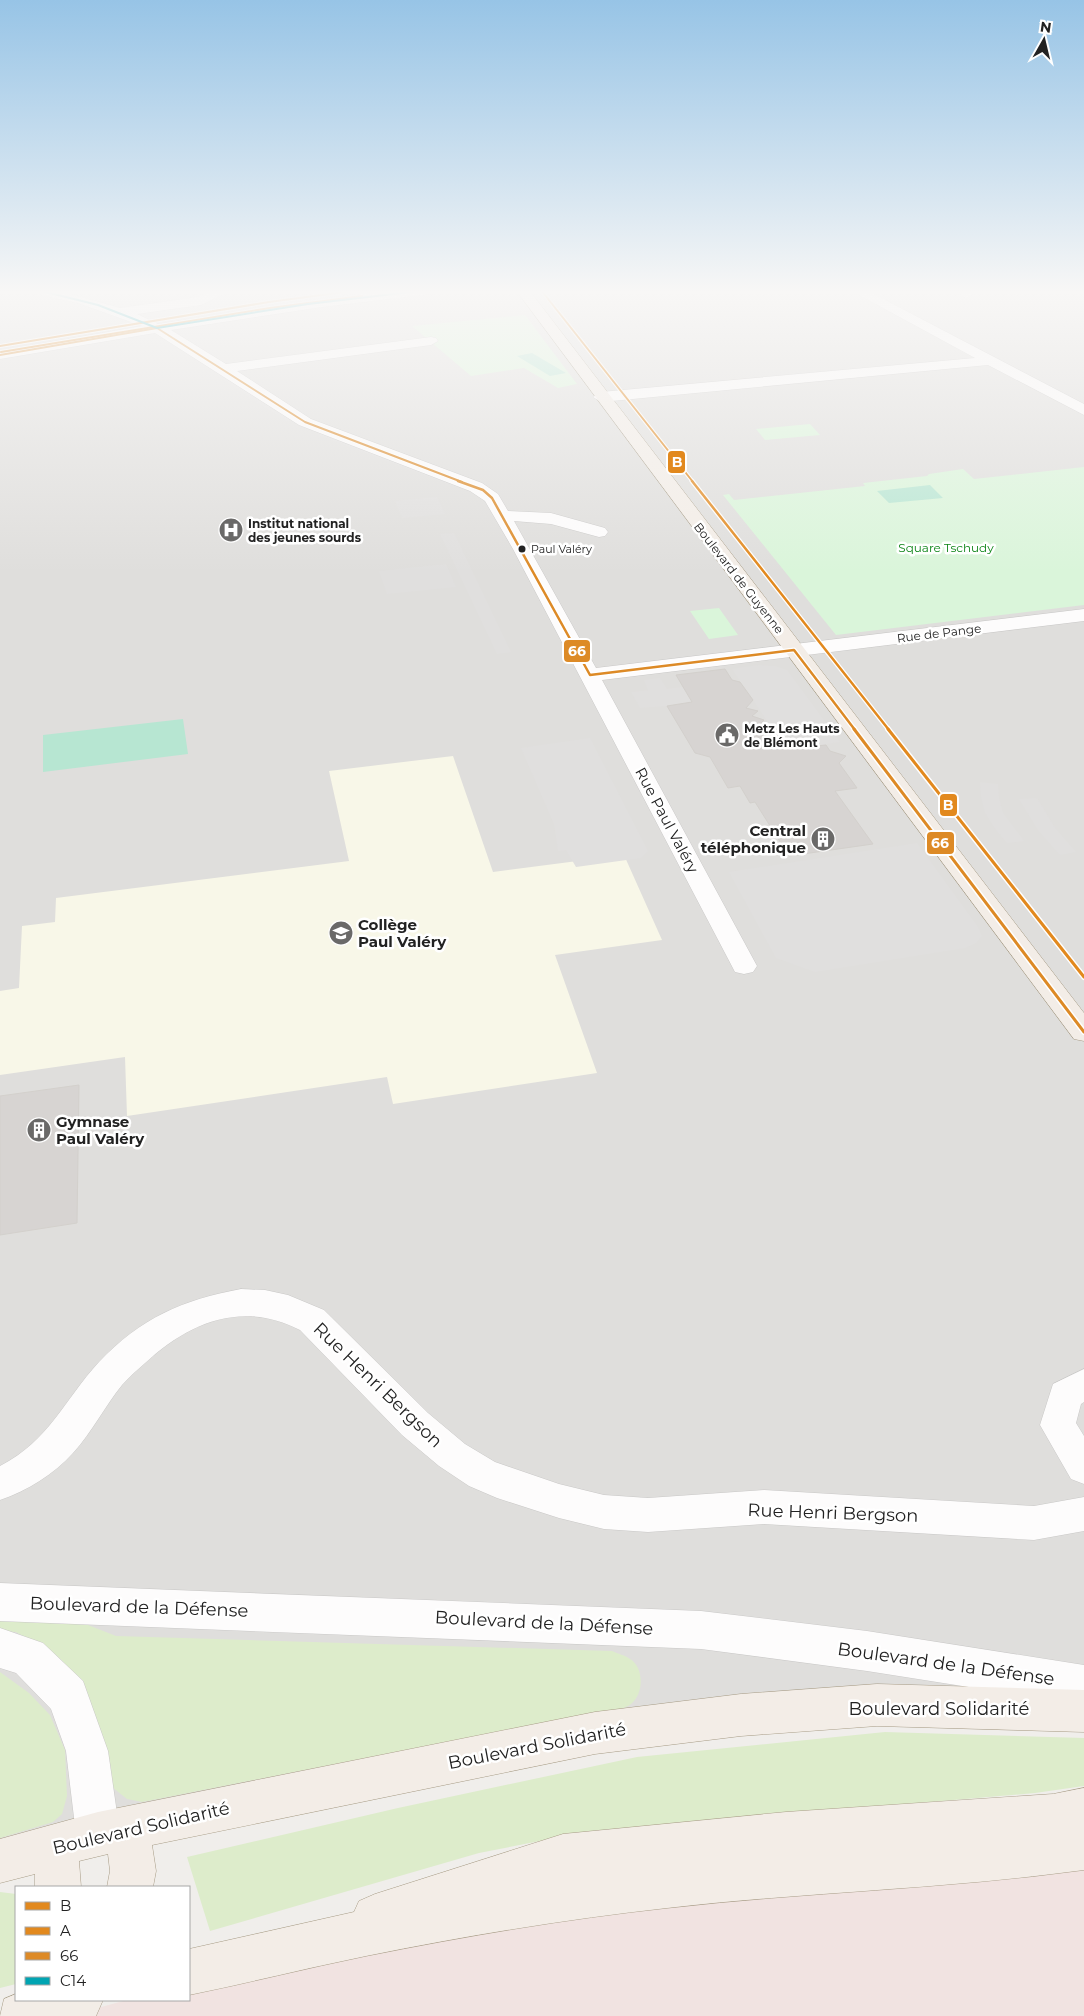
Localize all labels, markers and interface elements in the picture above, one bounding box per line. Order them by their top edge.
north arrow [1019,15,1069,65]
text: N [1039,17,1053,37]
line badge: B [667,450,686,474]
text: B [672,453,683,471]
place label: Institut national des jeunes sourds [248,516,362,545]
hospital icon: Institut national des jeunes sourds [218,517,244,543]
street label: Boulevard de Guyenne [691,519,787,637]
park label: Square Tschudy [898,540,994,555]
place label: Paul Valéry [531,542,592,556]
marker: Paul Valéry [517,544,527,554]
street label: Rue de Pange [896,620,982,646]
line badge: 66 [563,639,591,663]
text: 66 [568,642,586,660]
place label: Metz Les Hauts de Blémont [744,721,840,750]
public building icon: Metz Les Hauts de Blémont [714,722,740,748]
street label: Rue Paul Valéry [631,764,703,877]
line badge: B [939,793,958,817]
text: B [943,796,954,814]
place label: Central téléphonique [701,821,806,857]
building icon: Central téléphonique [810,826,836,852]
line badge: 66 [926,831,955,855]
text: 66 [931,834,949,852]
place label: Collège Paul Valéry [358,915,447,951]
school or university icon: Collège Paul Valéry [328,920,354,946]
place label: Gymnase Paul Valéry [56,1112,145,1148]
building icon: Gymnase Paul Valéry [26,1117,52,1143]
street label: Rue Henri Bergson [309,1318,447,1452]
street label: Rue Henri Bergson [747,1499,919,1527]
street label: Boulevard de la Défense [29,1592,249,1622]
street label: Boulevard de la Défense [434,1606,654,1640]
street label: Boulevard de la Défense [836,1638,1056,1690]
street label: Boulevard Solidarité [849,1698,1030,1720]
street label: Boulevard Solidarité [446,1718,628,1774]
street label: Boulevard Solidarité [50,1797,232,1859]
legend [15,1886,190,2001]
text: B [60,1896,71,1915]
text: A [60,1921,71,1940]
text: 66 [60,1946,78,1965]
text: C14 [60,1971,86,1990]

